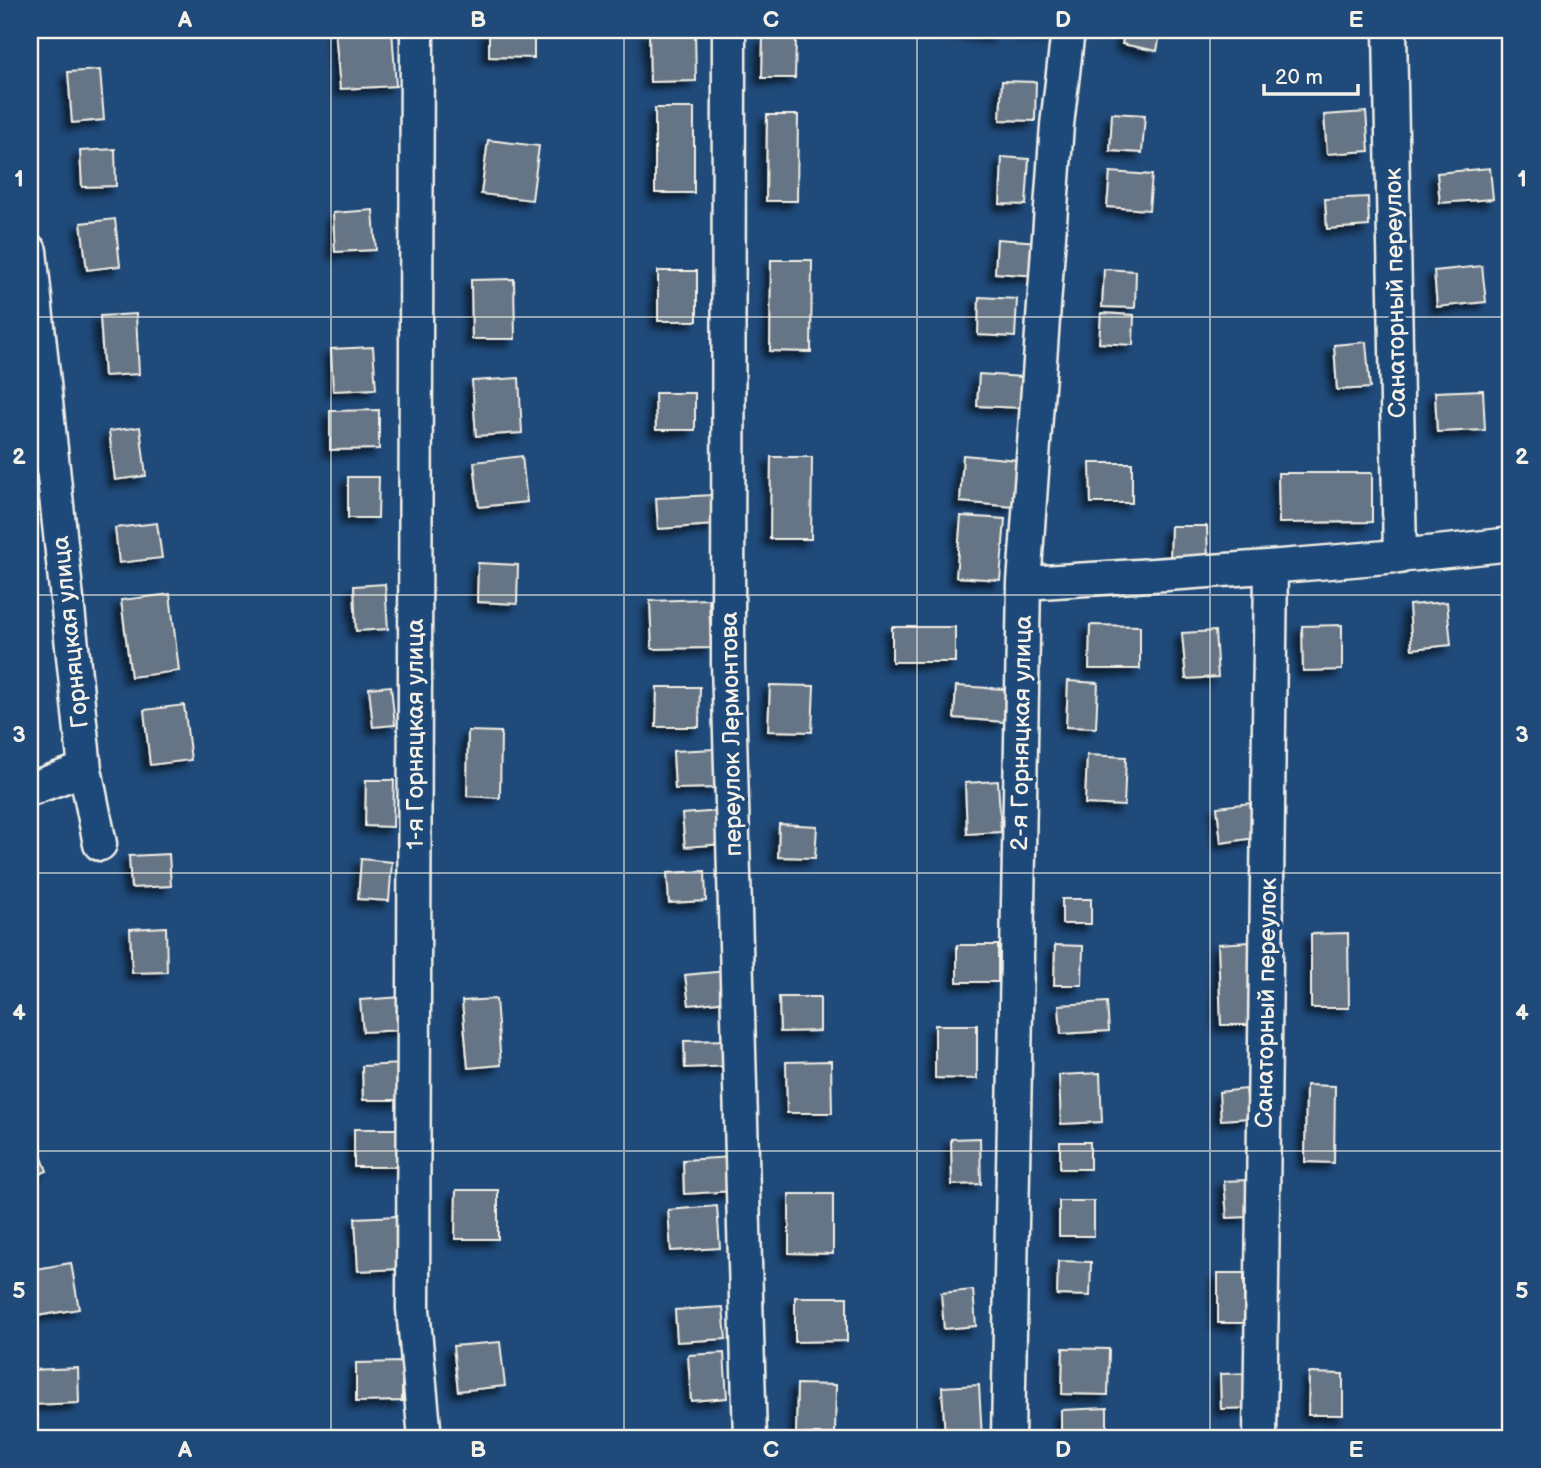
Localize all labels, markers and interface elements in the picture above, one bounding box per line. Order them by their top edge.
text: A [177,6,193,34]
text: B [470,6,486,34]
text: C [763,6,779,34]
text: D [1055,6,1071,34]
text: E [1349,6,1364,34]
scale bar [1264,52,1359,96]
text: 20 m [1275,65,1323,90]
text: 1 [14,165,24,193]
text: 1 [1517,165,1527,193]
street label: Санаторный переулок [1379,167,1412,418]
text: 2 [12,443,26,471]
text: 2 [1515,443,1529,471]
street label: Горняцкая улица [46,534,95,729]
street label: переулок Лермонтова [715,611,748,857]
street label: 2-я Горняцкая улица [1005,615,1038,851]
street label: 1-я Горняцкая улица [401,619,430,849]
text: 3 [12,721,26,749]
text: 3 [1515,721,1529,749]
street label: Санаторный переулок [1250,877,1283,1128]
text: 4 [12,999,26,1027]
text: 4 [1515,999,1529,1027]
text: 5 [12,1277,26,1305]
text: 5 [1515,1277,1529,1305]
text: A [177,1436,193,1464]
text: B [470,1436,486,1464]
text: C [763,1436,779,1464]
text: D [1055,1436,1071,1464]
text: E [1349,1436,1364,1464]

